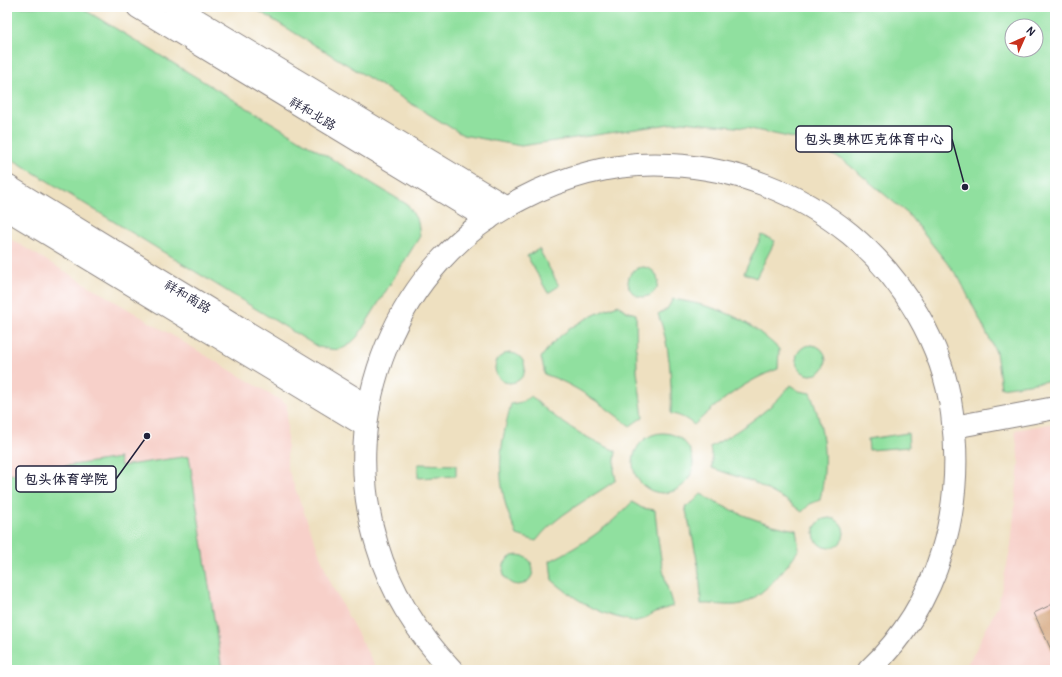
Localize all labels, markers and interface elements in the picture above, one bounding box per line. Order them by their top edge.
north arrow [1004,18,1044,58]
text: N [1023,24,1038,39]
street label: 祥和北路 [286,94,339,134]
callout: 包头奥林匹克体育中心 [796,126,952,152]
text: 包头奥林匹克体育中心 [804,131,944,148]
street label: 祥和南路 [161,277,214,317]
callout: 包头体育学院 [16,466,116,492]
text: 包头体育学院 [24,471,108,488]

